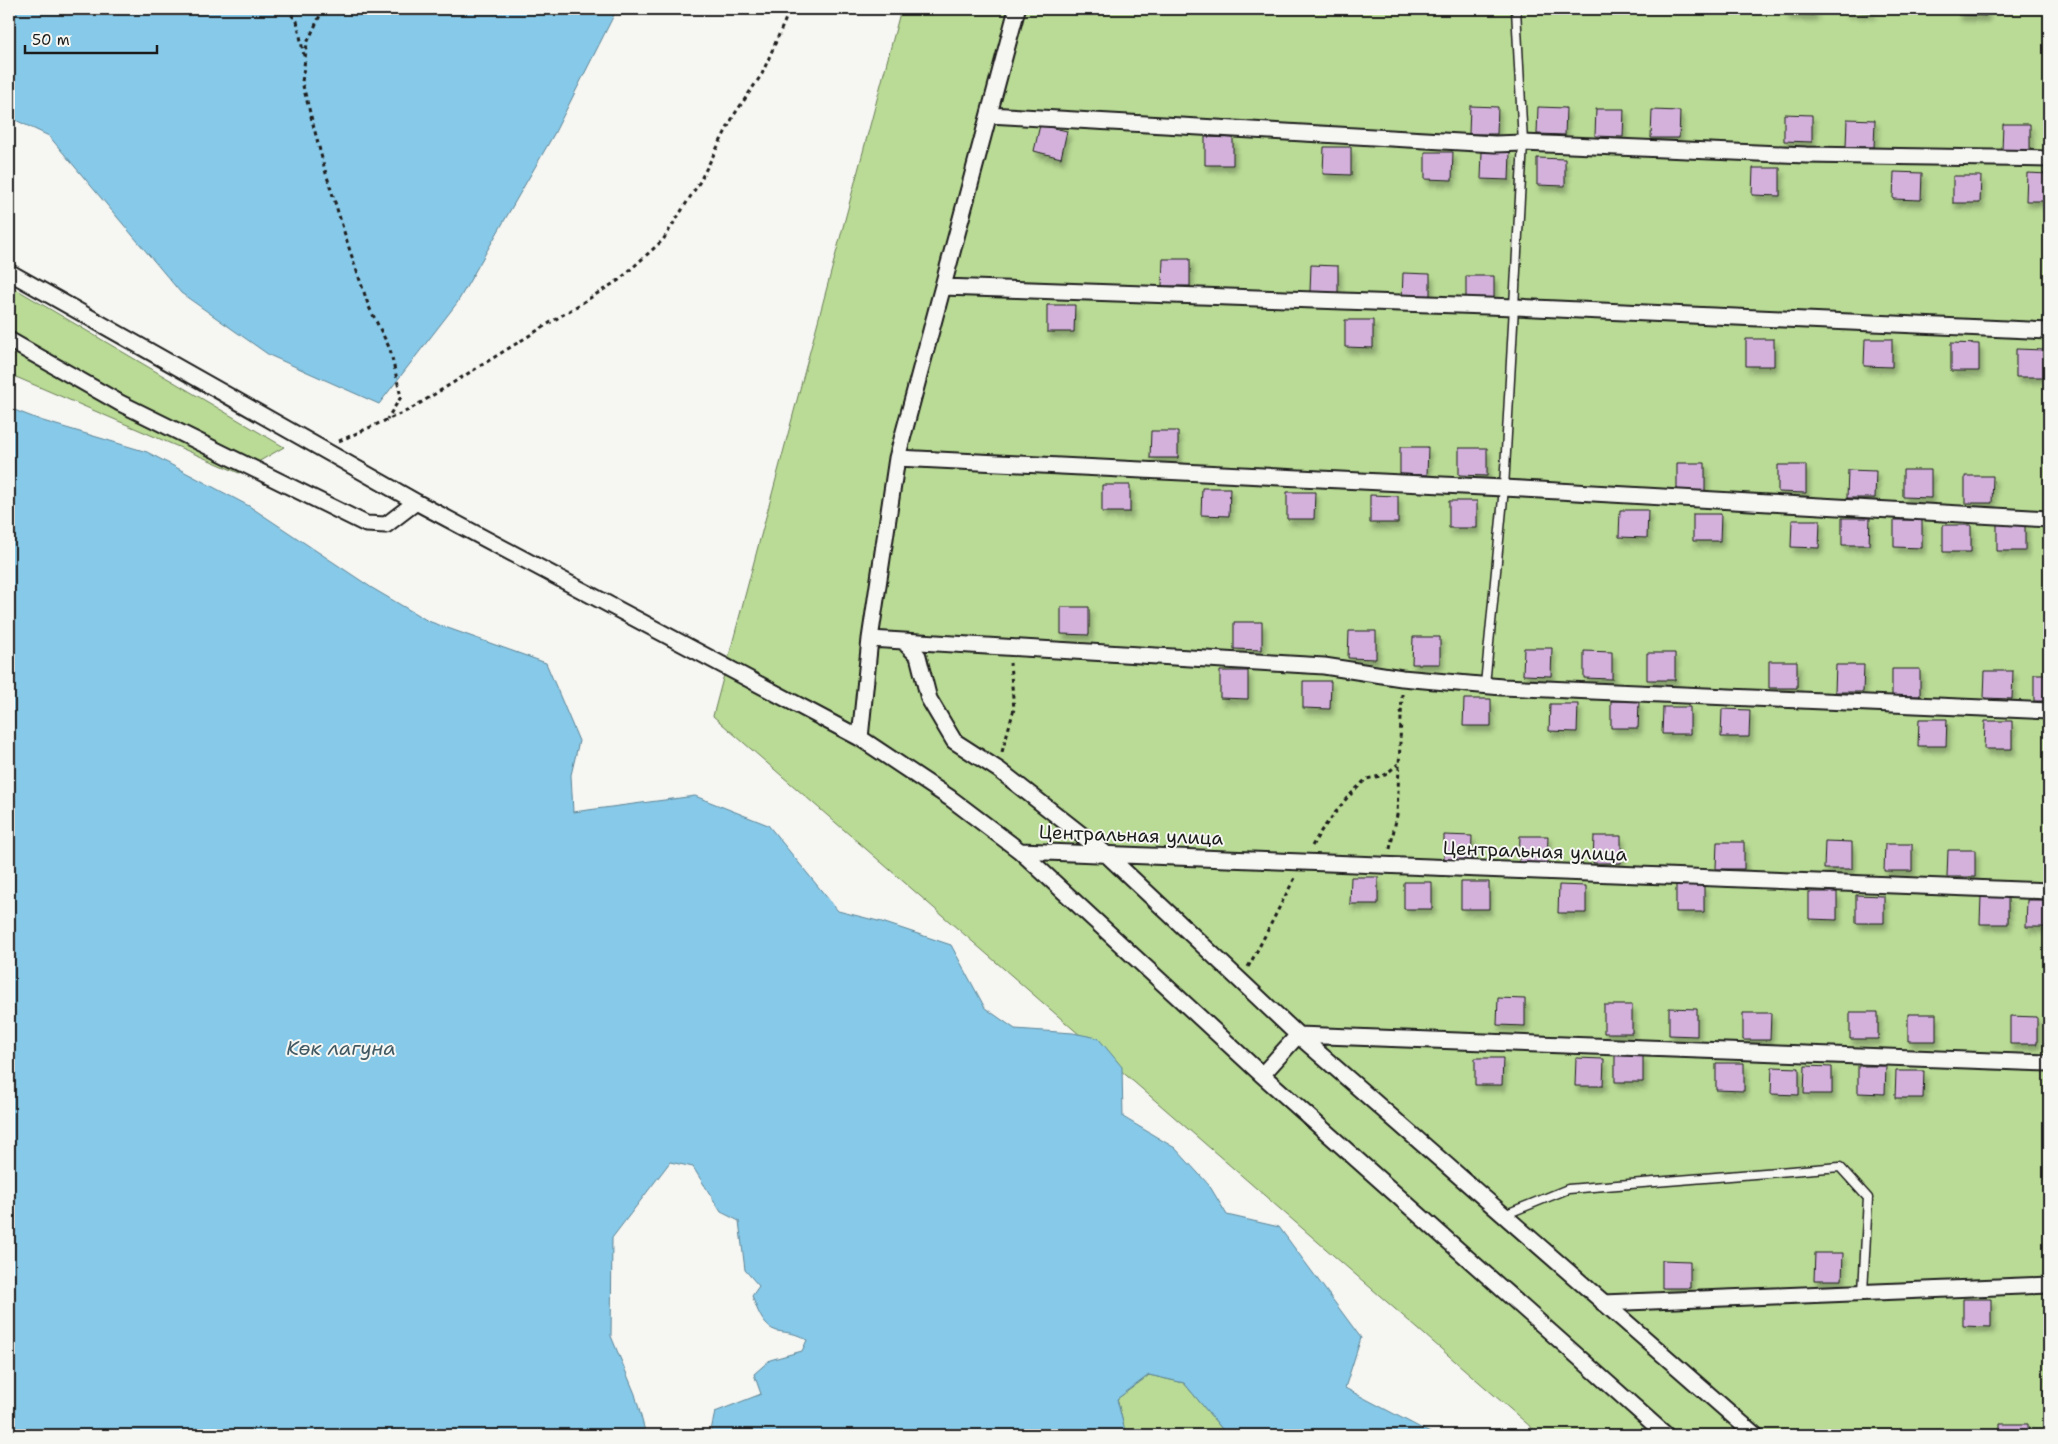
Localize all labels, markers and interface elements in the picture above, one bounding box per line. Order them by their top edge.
scale bar [25,22,158,54]
text: 50 m [32,30,70,50]
street label: Центральная улица [1038,819,1224,851]
street label: Центральная улица [1442,835,1628,867]
water label: Көк лагуна [286,1035,396,1061]

